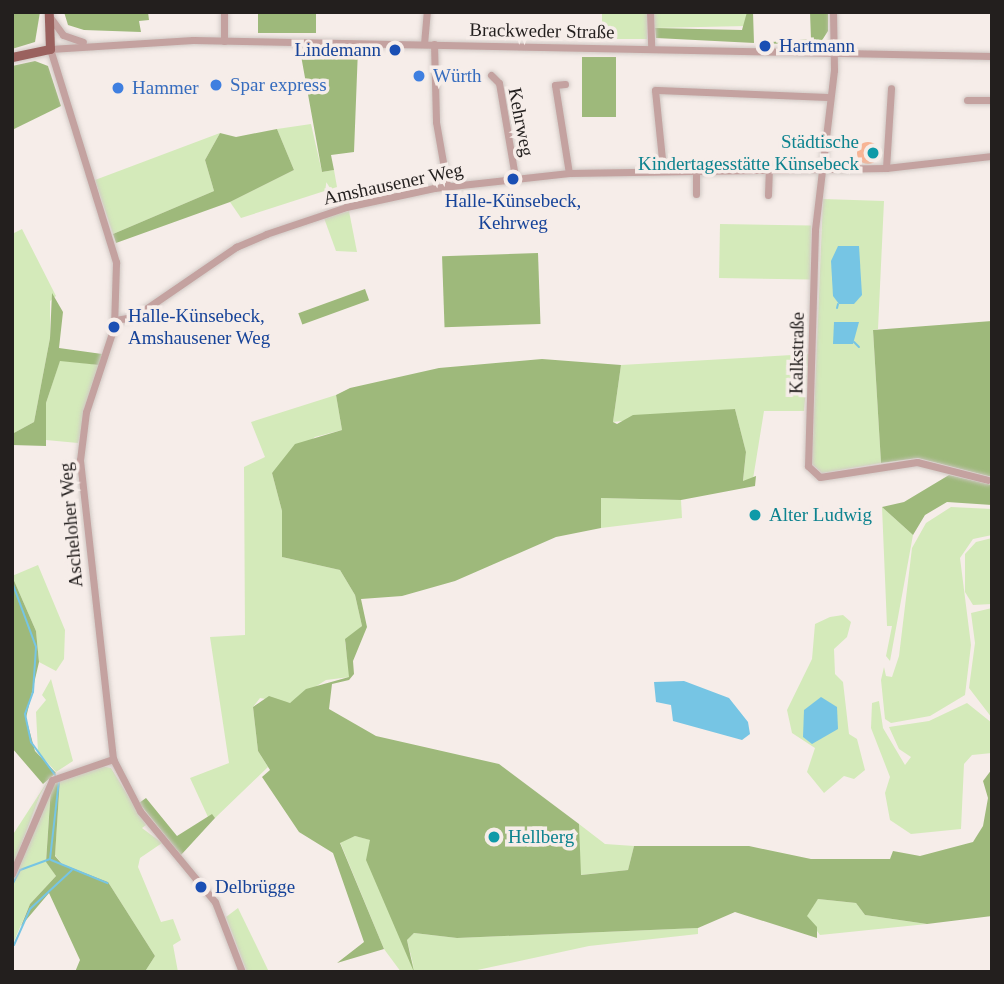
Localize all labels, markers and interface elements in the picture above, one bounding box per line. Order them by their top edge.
street label: Brackweder Straße [469,18,615,44]
place label: Hartmann [779,35,855,57]
marker: Hartmann [757,38,773,54]
place label: Lindemann [294,39,381,61]
marker: Lindemann [387,42,403,58]
place label: Würth [433,65,482,87]
marker: Würth [411,68,427,84]
place label: Spar express [230,74,327,96]
place label: Hammer [132,77,198,99]
marker: Spar express [208,77,224,93]
marker: Hammer [110,80,126,96]
street label: Kehrweg [503,86,539,158]
place label: Städtische Kindertagesstätte Künsebeck [638,131,859,175]
marker: Städtische Kindertagesstätte Künsebeck [865,145,881,161]
street label: Amshausener Weg [321,158,465,210]
marker: Halle-Künsebeck, Kehrweg [505,171,521,187]
place label: Halle-Künsebeck, Kehrweg [445,190,581,234]
place label: Halle-Künsebeck, Amshausener Weg [128,305,271,349]
street label: Kalkstraße [785,312,809,394]
marker: Halle-Künsebeck, Amshausener Weg [106,319,122,335]
street label: Ascheloher Weg [54,461,88,589]
place label: Alter Ludwig [769,504,872,526]
marker: Alter Ludwig [747,507,763,523]
place label: Hellberg [508,826,574,848]
marker: Hellberg [486,829,502,845]
place label: Delbrügge [215,876,295,898]
marker: Delbrügge [193,879,209,895]

